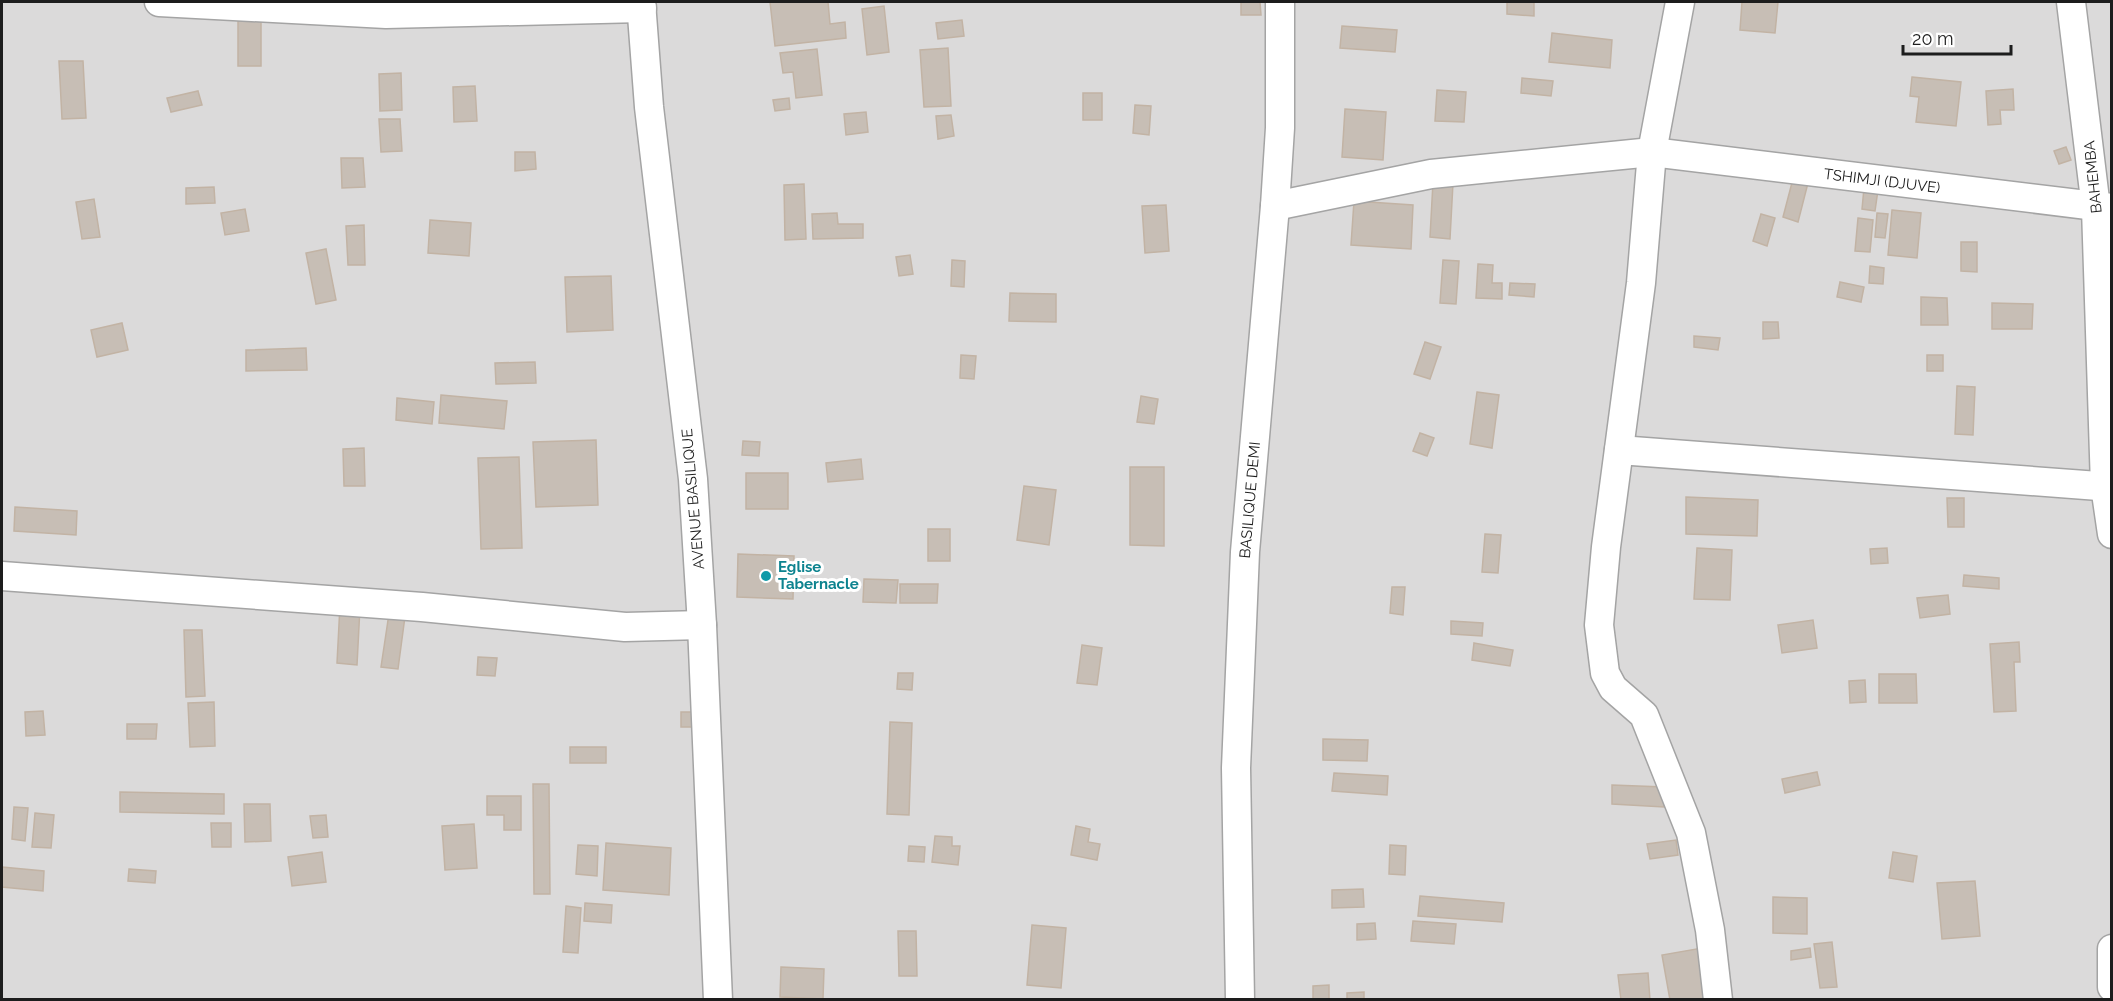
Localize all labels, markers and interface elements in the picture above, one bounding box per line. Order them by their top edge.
scale bar [1903,18,2011,56]
text: 20 m [1912,28,1954,49]
street label: BAHEMBA [2080,140,2106,214]
street label: TSHIMJI (DJUVE) [1823,165,1941,197]
street label: AVENUE BASILIQUE [678,428,708,570]
street label: BASILIQUE DEMI [1236,441,1264,559]
place label: Eglise Tabernacle [778,558,859,593]
marker: Eglise Tabernacle [759,569,773,583]

